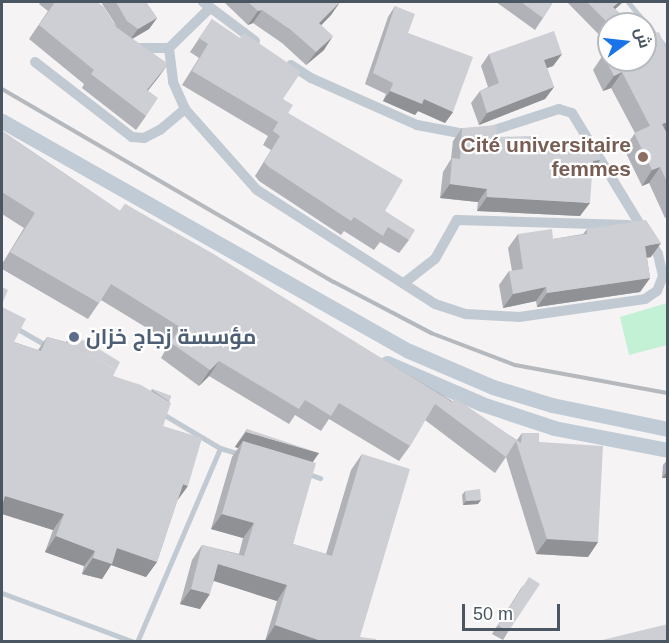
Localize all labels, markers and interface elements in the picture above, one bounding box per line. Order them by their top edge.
north arrow [597,12,657,72]
text: ش [632,26,654,50]
place label: Cité universitaire femmes [461,132,631,182]
marker: Cité universitaire femmes [636,150,650,164]
place label: مؤسسة زجاج خزان [86,324,256,350]
marker: مؤسسة زجاج خزان [67,330,81,344]
scale bar [465,592,562,630]
text: 50 m [473,604,513,624]

